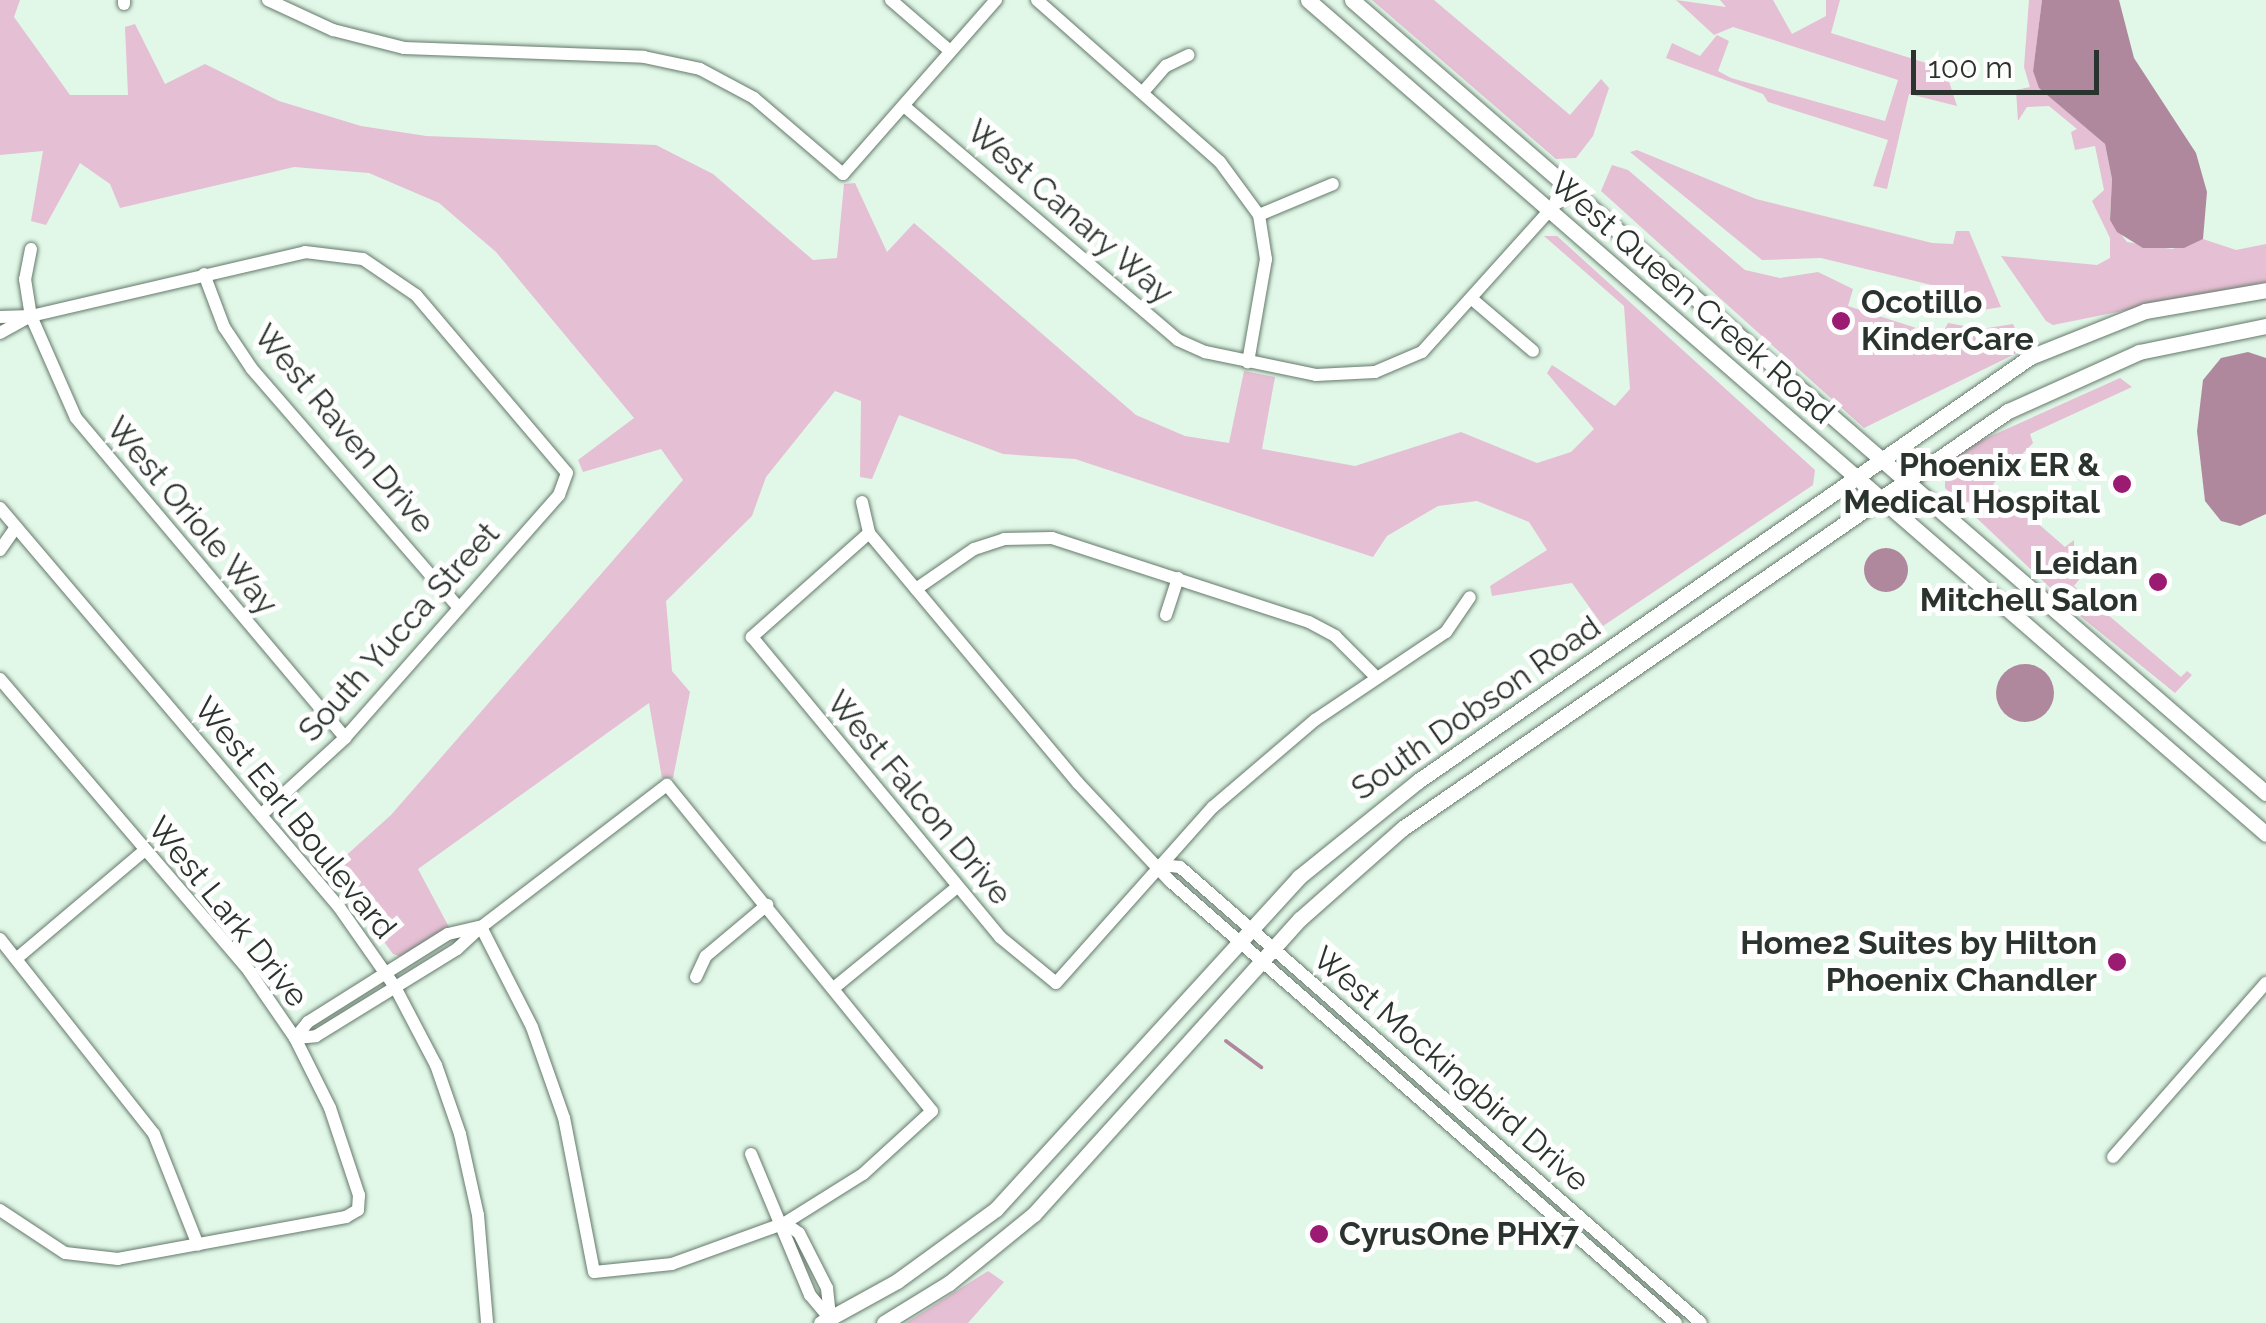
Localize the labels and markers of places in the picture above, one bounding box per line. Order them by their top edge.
place label: Ocotillo KinderCare [1861,284,2034,359]
marker: Ocotillo KinderCare [1830,310,1852,332]
place label: Phoenix ER & Medical Hospital [1842,447,2100,522]
marker: Phoenix ER & Medical Hospital [2109,471,2135,497]
place label: Leidan Mitchell Salon [1919,545,2138,620]
marker: Leidan Mitchell Salon [2147,571,2169,593]
place label: Home2 Suites by Hilton Phoenix Chandler [1739,925,2097,1000]
marker: Home2 Suites by Hilton Phoenix Chandler [2106,951,2128,973]
place label: CyrusOne PHX7 [1339,1215,1579,1253]
marker: CyrusOne PHX7 [1308,1223,1330,1245]

